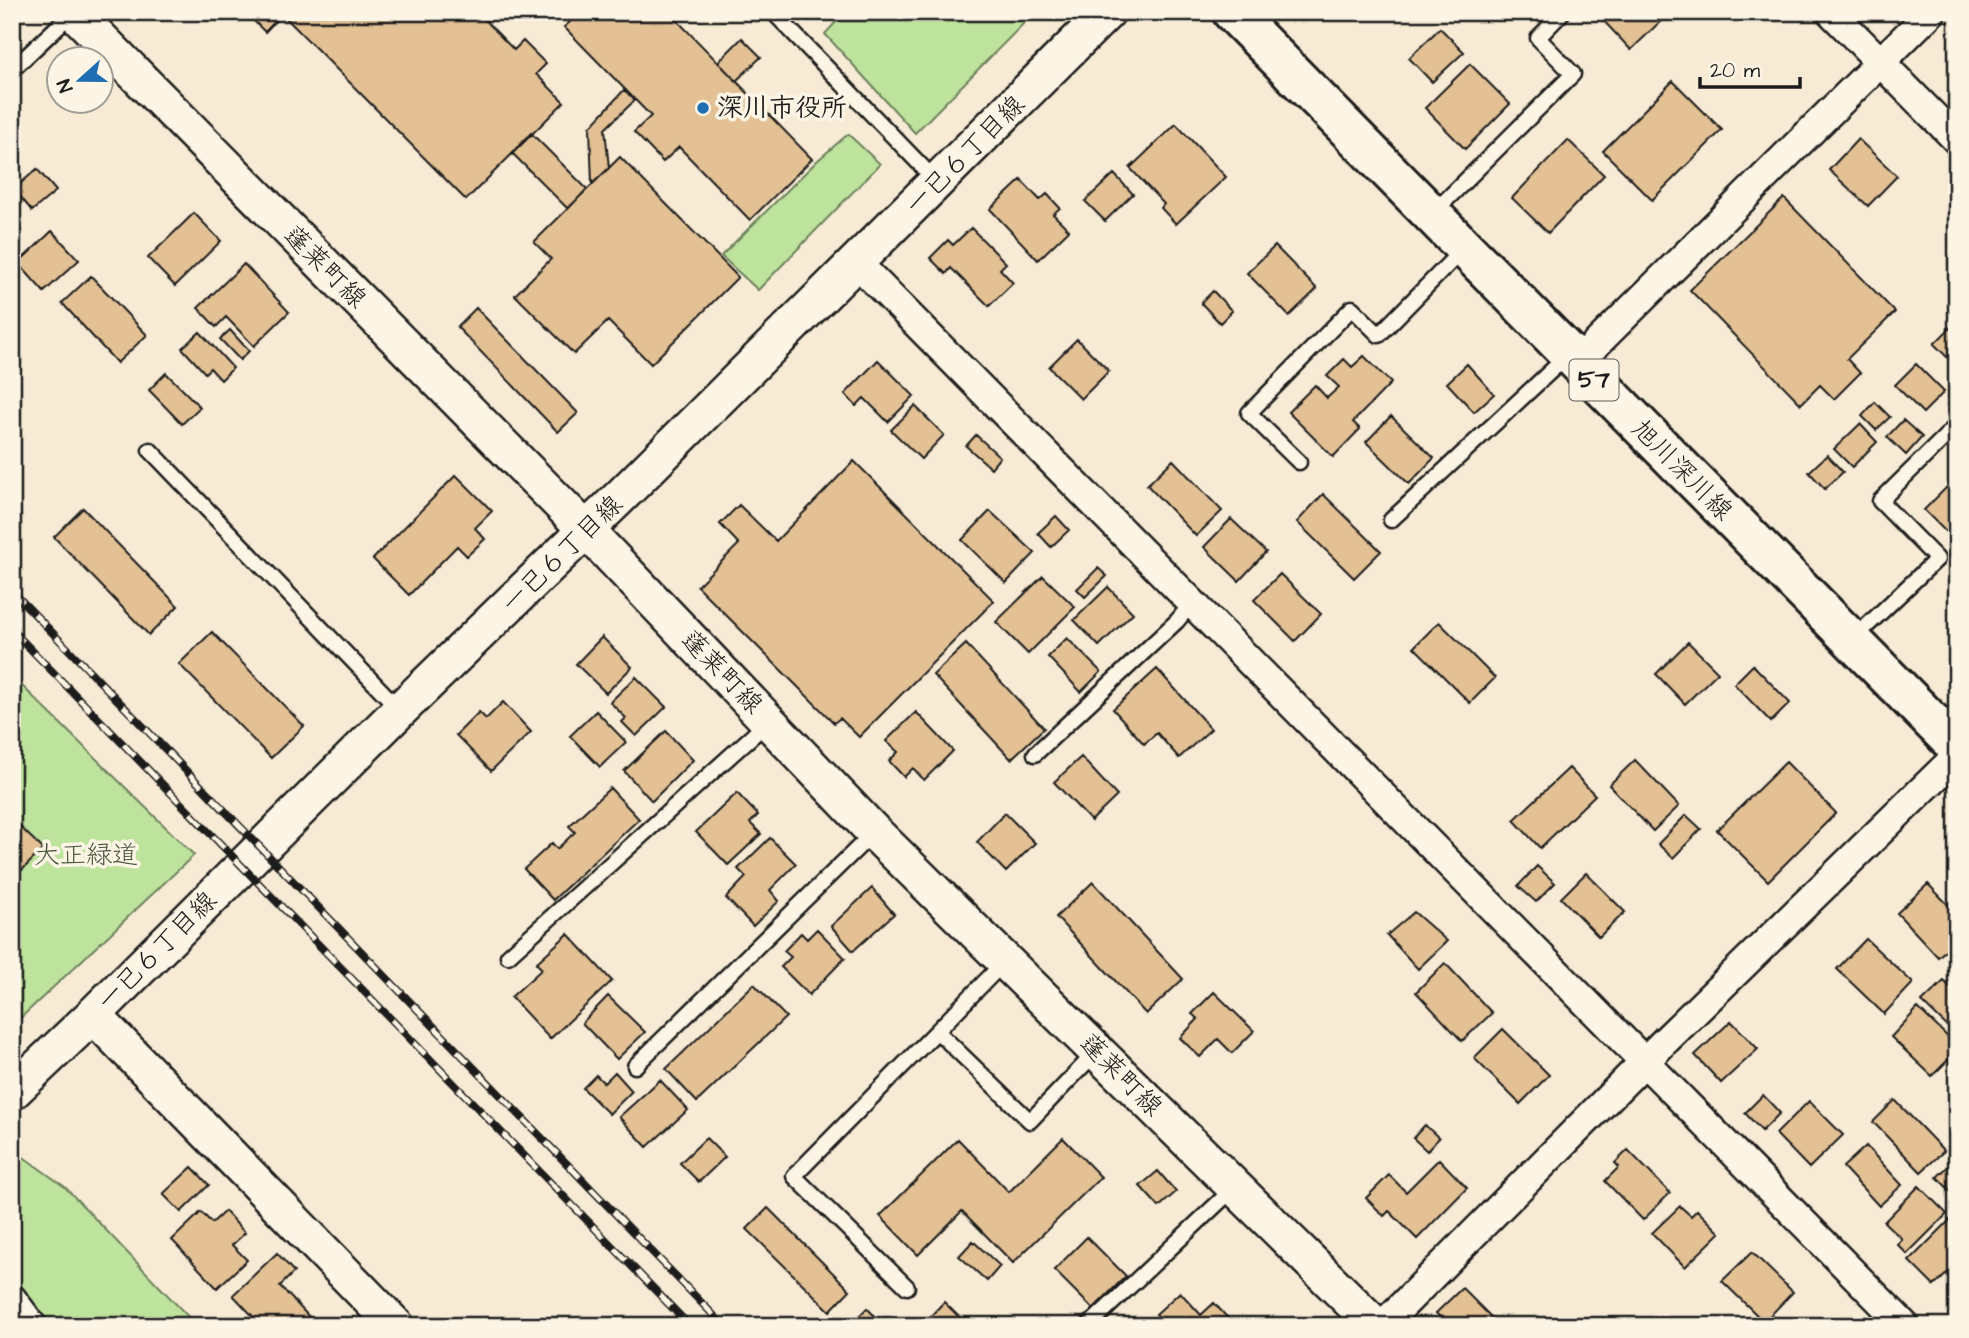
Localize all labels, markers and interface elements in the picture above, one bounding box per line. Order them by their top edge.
north arrow [46,46,116,116]
scale bar [1700,46,1799,90]
text: 20 m [1710,56,1761,85]
text: N [51,75,80,96]
street label: 一已６丁目線 [897,87,1033,223]
place label: 深川市役所 [717,90,847,126]
marker: 深川市役所 [695,100,711,116]
street label: 蓬莱町線 [275,217,375,317]
road number: 57 [1570,360,1618,400]
street label: 旭川深川線 [1623,411,1741,529]
street label: 一已６丁目線 [493,487,631,621]
street label: 蓬莱町線 [673,622,771,722]
park label: 大正緑道 [34,837,138,873]
street label: 一已６丁目線 [89,883,225,1019]
street label: 蓬莱町線 [1071,1025,1171,1125]

